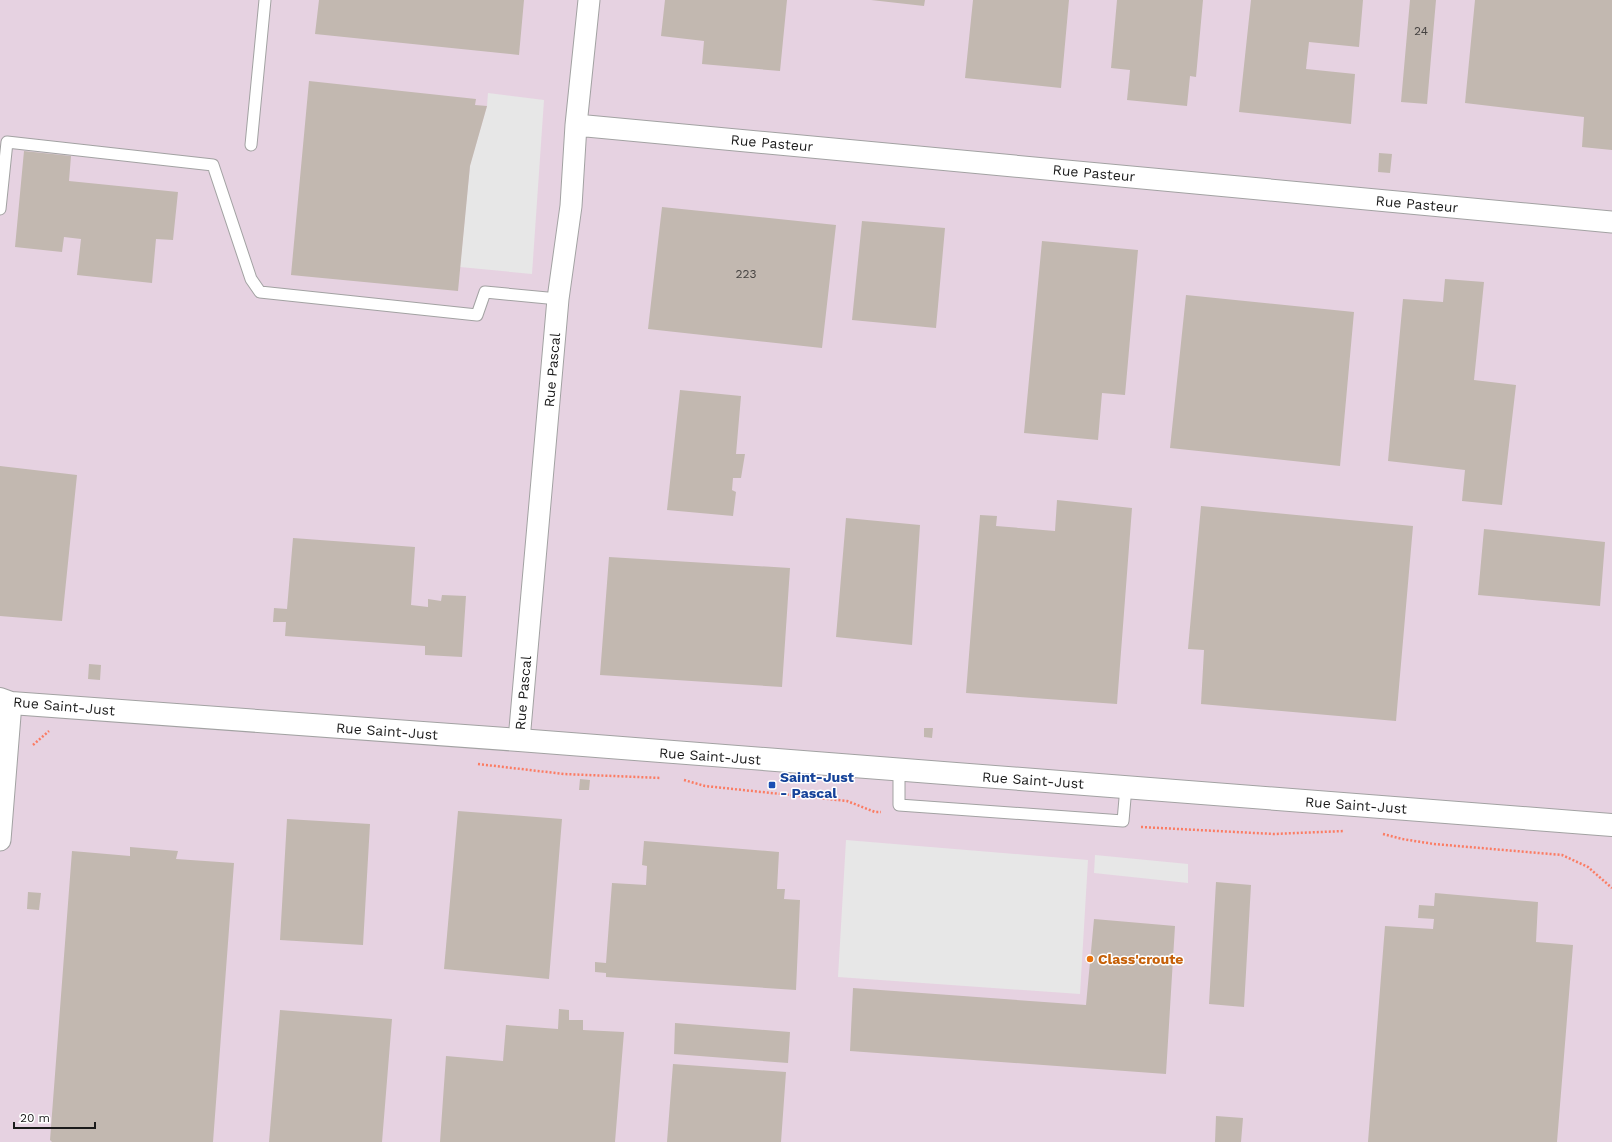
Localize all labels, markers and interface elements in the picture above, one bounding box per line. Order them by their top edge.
house number: 24 [1414,24,1428,38]
street label: Rue Pasteur [730,131,814,155]
street label: Rue Pasteur [1052,161,1136,185]
street label: Rue Pasteur [1375,192,1459,216]
house number: 223 [736,267,757,281]
street label: Rue Pascal [541,331,563,408]
street label: Rue Pascal [512,654,534,731]
street label: Rue Saint-Just [12,694,116,718]
street label: Rue Saint-Just [335,719,439,743]
street label: Rue Saint-Just [658,744,762,768]
street label: Rue Saint-Just [981,768,1085,792]
place label: Saint-Just - Pascal [780,769,854,801]
marker: Saint-Just - Pascal [767,780,777,790]
street label: Rue Saint-Just [1304,793,1408,817]
place label: Class'croute [1098,951,1183,967]
marker: Class'croute [1085,954,1095,964]
scale bar [14,1104,95,1130]
text: 20 m [20,1111,50,1125]

